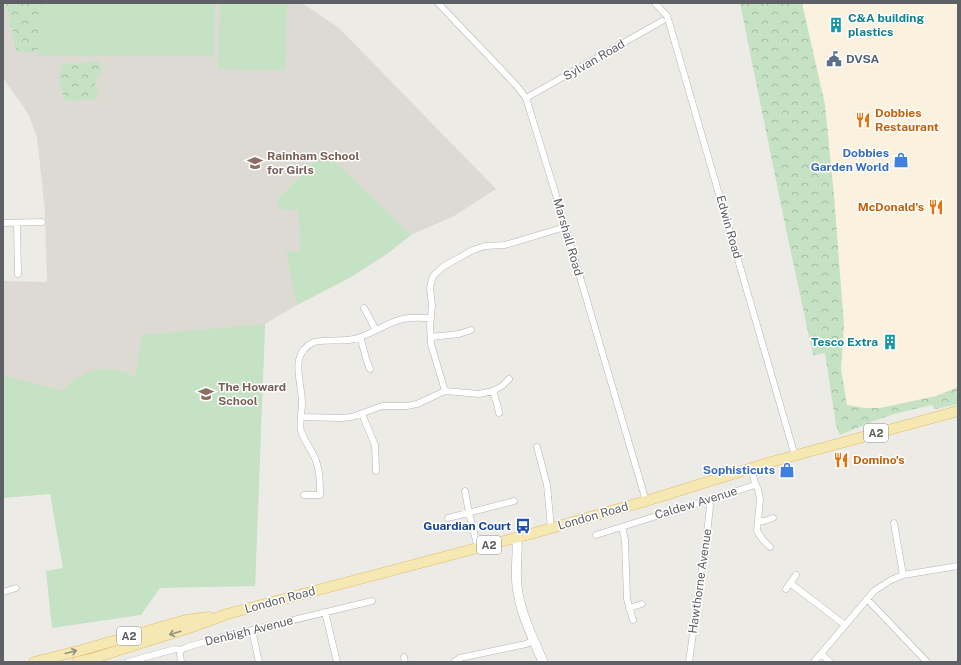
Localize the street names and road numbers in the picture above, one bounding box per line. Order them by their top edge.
street label: Sylvan Road [561,37,627,83]
street label: Edwin Road [713,194,745,260]
street label: Marshall Road [550,197,586,277]
road number: A2 [864,424,888,442]
street label: Caldew Avenue [653,484,739,522]
street label: London Road [556,499,630,533]
street label: Hawthorne Avenue [686,527,714,634]
road number: A2 [477,536,501,554]
street label: London Road [243,584,317,616]
street label: Denbigh Avenue [203,613,295,649]
road number: A2 [117,627,141,645]

